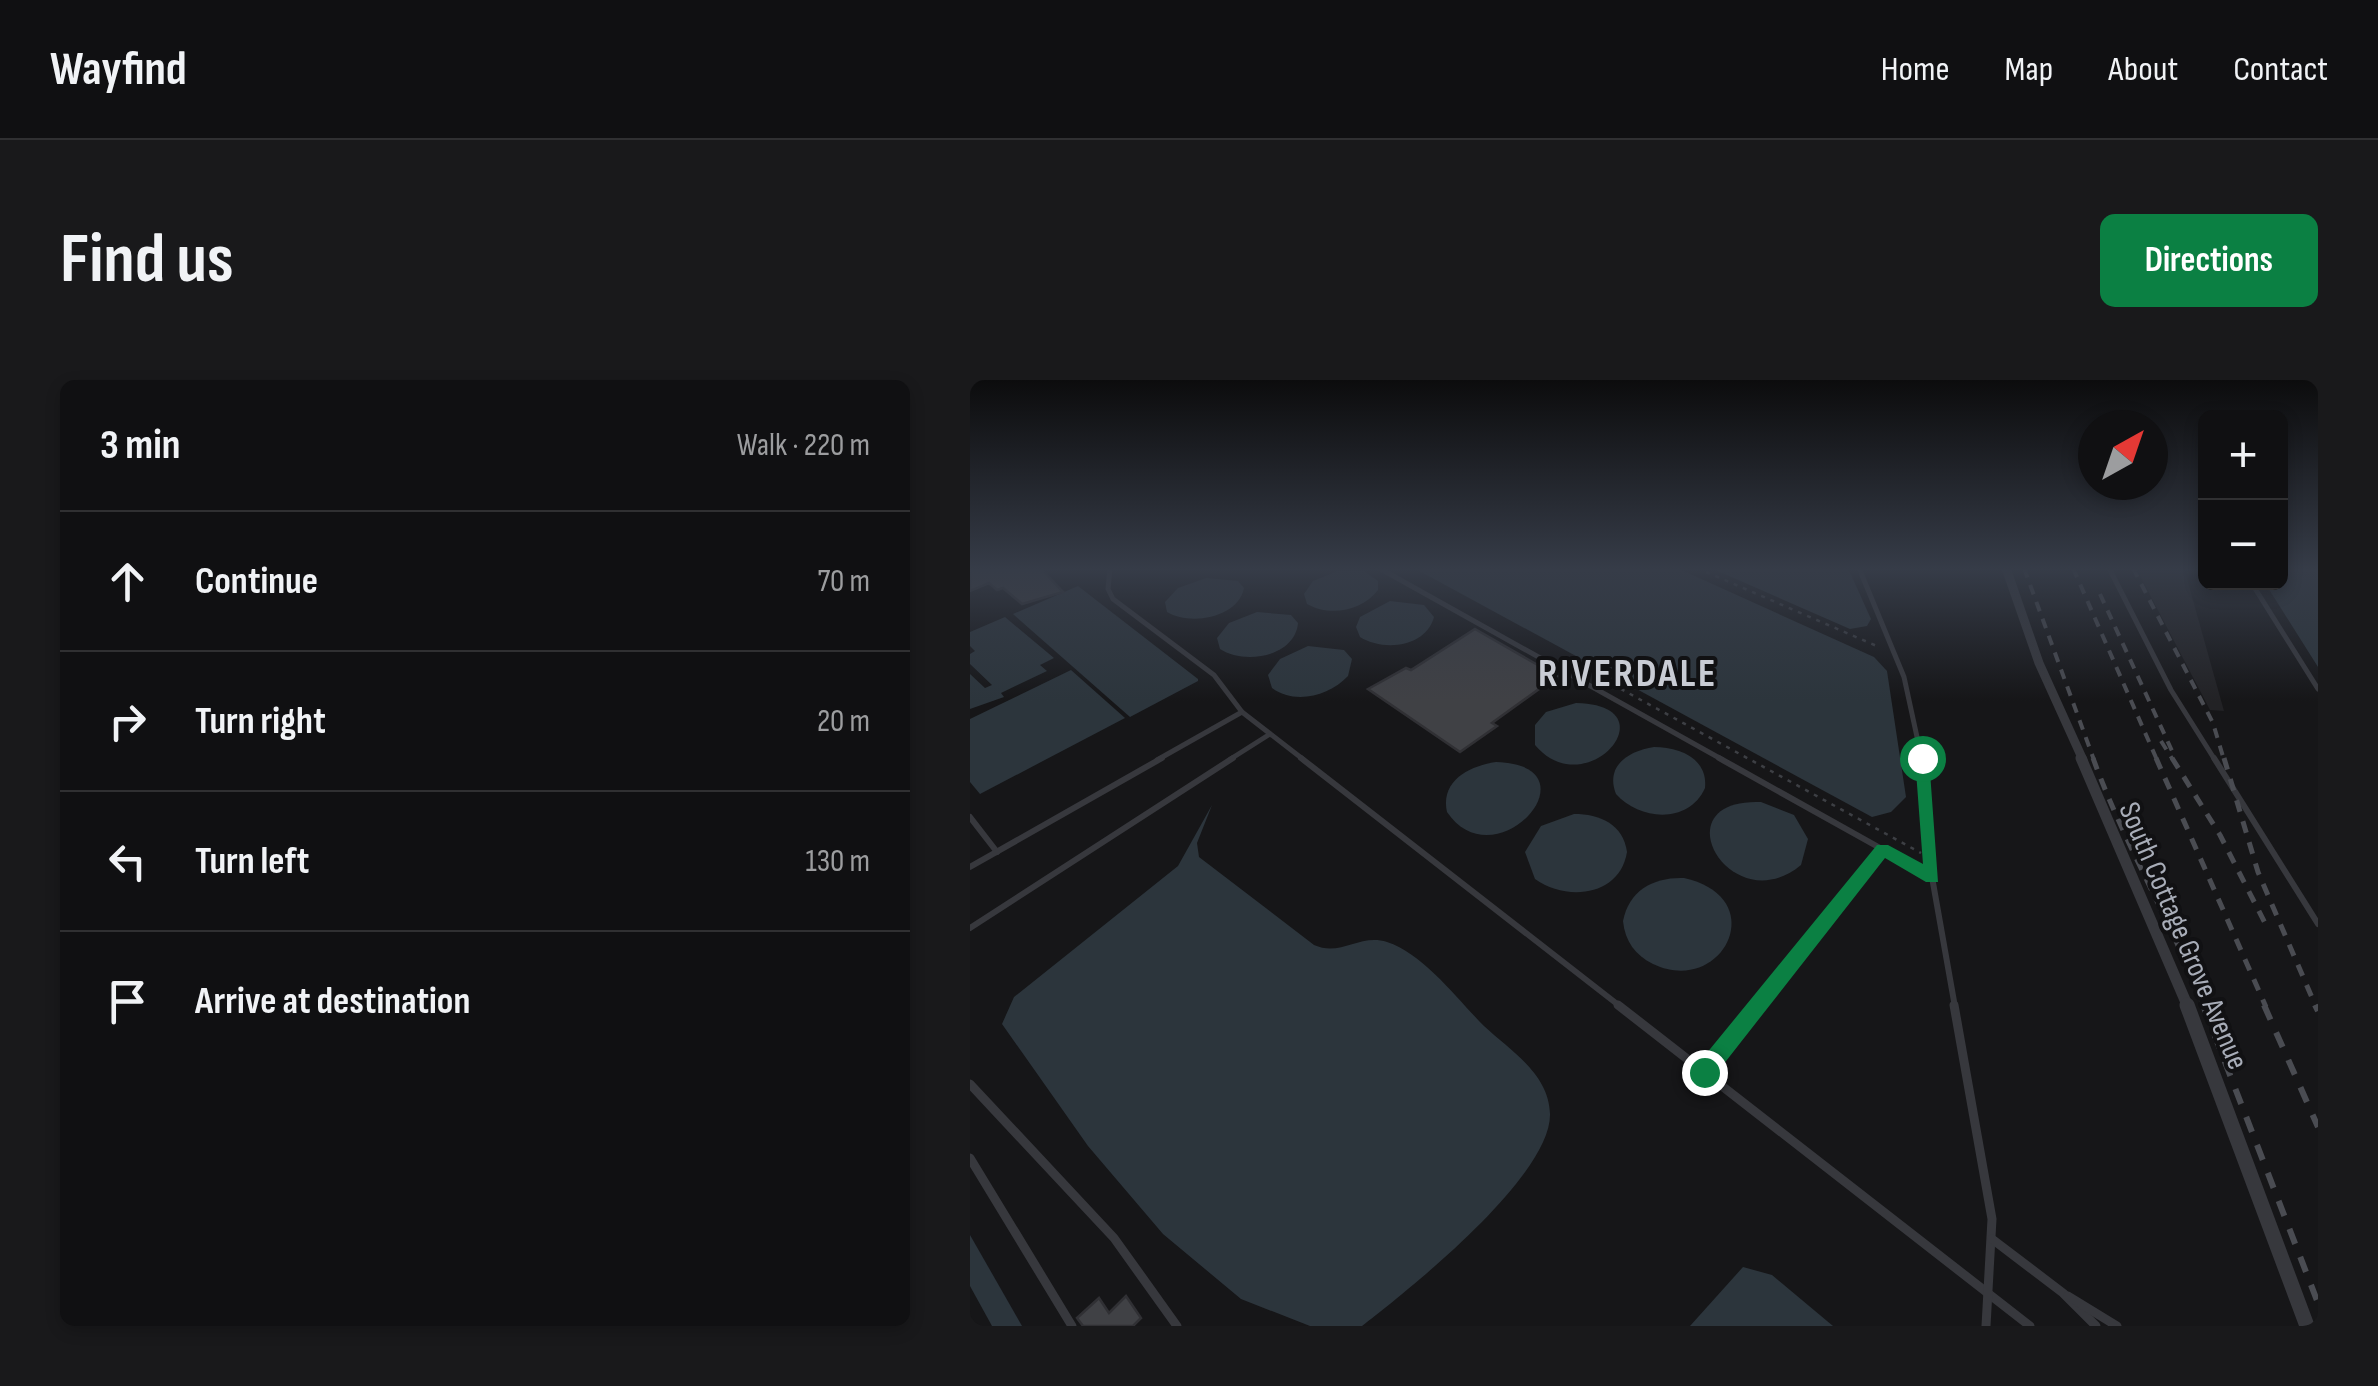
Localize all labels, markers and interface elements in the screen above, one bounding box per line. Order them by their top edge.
text: Wayfind [50,41,187,98]
text: Home [1881,48,1950,91]
text: Map [2005,48,2053,91]
text: About [2108,48,2178,91]
text: Contact [2233,48,2328,91]
button: Directions [2100,214,2318,307]
text: Find us [60,218,234,302]
north arrow [2078,410,2168,500]
map controls [2198,410,2288,590]
button: + [2198,410,2288,500]
text: 3 min [100,420,180,471]
text: Walk · 220 m [737,426,870,465]
button: − [2198,500,2288,590]
icon: ahead [100,554,155,609]
text: Continue [195,559,318,604]
text: 70 m [817,562,870,601]
district label: RIVERDALE [1538,650,1718,698]
icon: right [100,694,155,749]
text: Turn right [195,699,326,744]
text: 20 m [817,702,870,741]
route start [1900,736,1946,782]
street label: South Cottage Grove Avenue [2110,797,2256,1075]
icon: left [100,834,155,889]
text: Turn left [195,839,309,884]
text: 130 m [805,842,870,881]
icon: arrive [100,974,155,1029]
text: Arrive at destination [195,979,470,1024]
route end [1682,1050,1728,1096]

